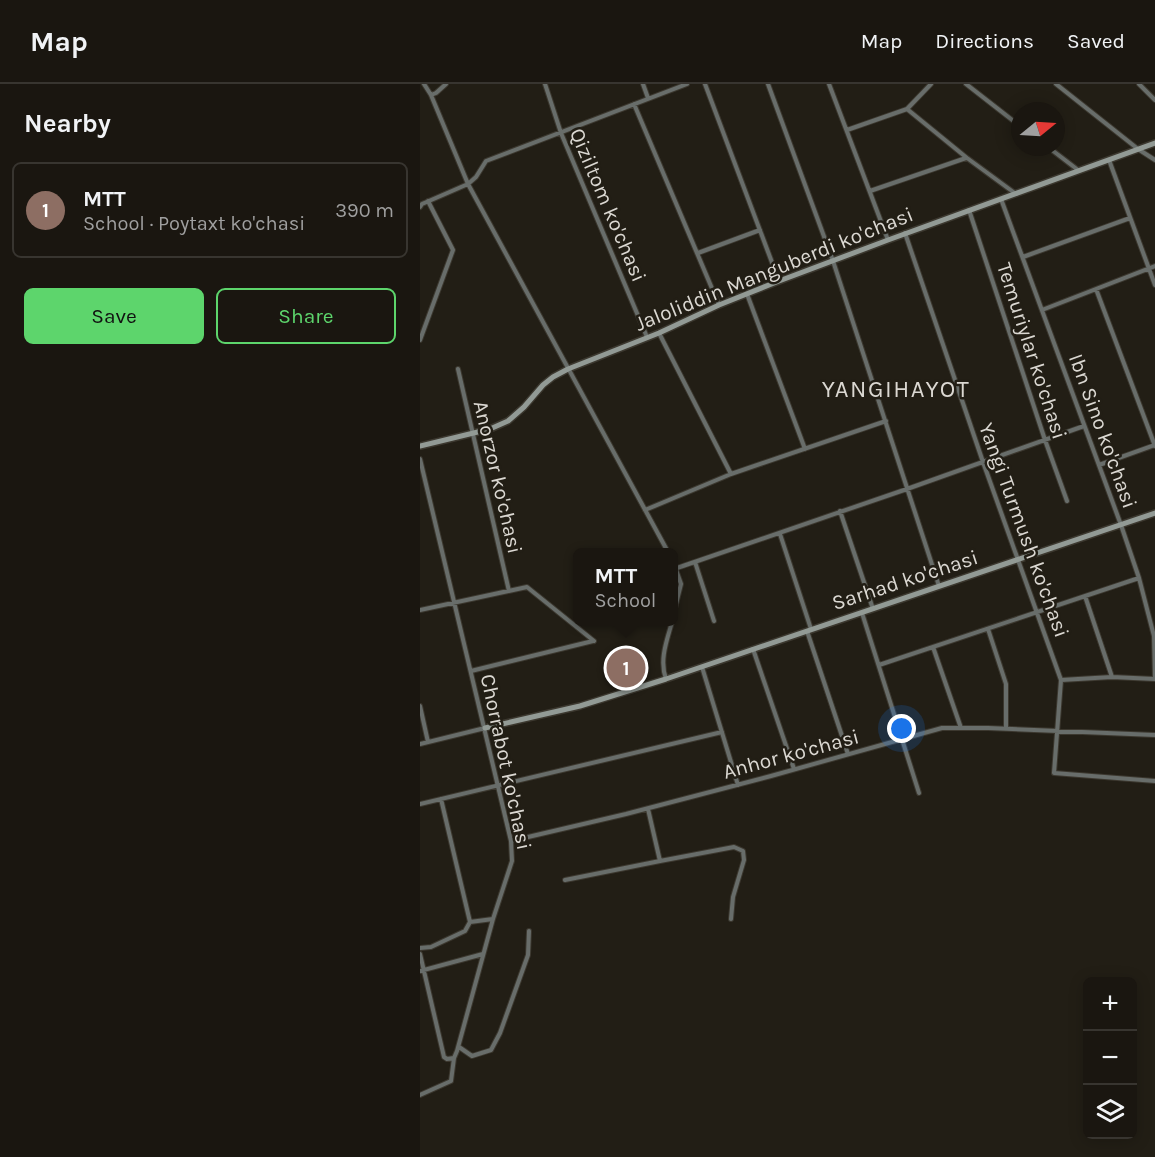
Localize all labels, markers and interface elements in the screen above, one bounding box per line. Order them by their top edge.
text: Map [30,25,88,58]
text: Map [861,29,902,53]
text: Directions [935,29,1034,53]
text: Saved [1067,29,1125,53]
north arrow [1011,102,1065,156]
text: Nearby [24,108,111,139]
street label: Qiziltom ko'chasi [565,125,651,285]
text: MTT [83,186,126,212]
text: 1 [42,199,49,222]
text: 390 m [335,199,394,222]
street label: Jaloliddin Manguberdi ko'chasi [631,202,917,336]
text: School · Poytaxt ko'chasi [83,212,305,235]
street label: Temuriylar ko'chasi [992,260,1072,442]
button: Save [24,288,204,344]
button: Share [216,288,396,344]
street label: Ibn Sino ko'chasi [1064,351,1142,511]
district label: YANGIHAYOT [822,375,970,403]
street label: Anorzor ko'chasi [469,398,527,556]
street label: Yangi Turmush ko'chasi [974,419,1074,641]
street label: Sarhad ko'chasi [829,545,981,615]
popup [573,548,678,626]
text: MTT [595,563,637,589]
text: School [595,589,656,612]
pin: 1 [606,646,646,690]
street label: Chorrabot ko'chasi [476,672,536,852]
your location [887,714,916,743]
street label: Anhor ko'chasi [720,724,862,784]
map controls [1083,977,1137,1139]
button: + [1083,977,1137,1031]
button: − [1083,1031,1137,1085]
button: layers [1083,1085,1137,1139]

